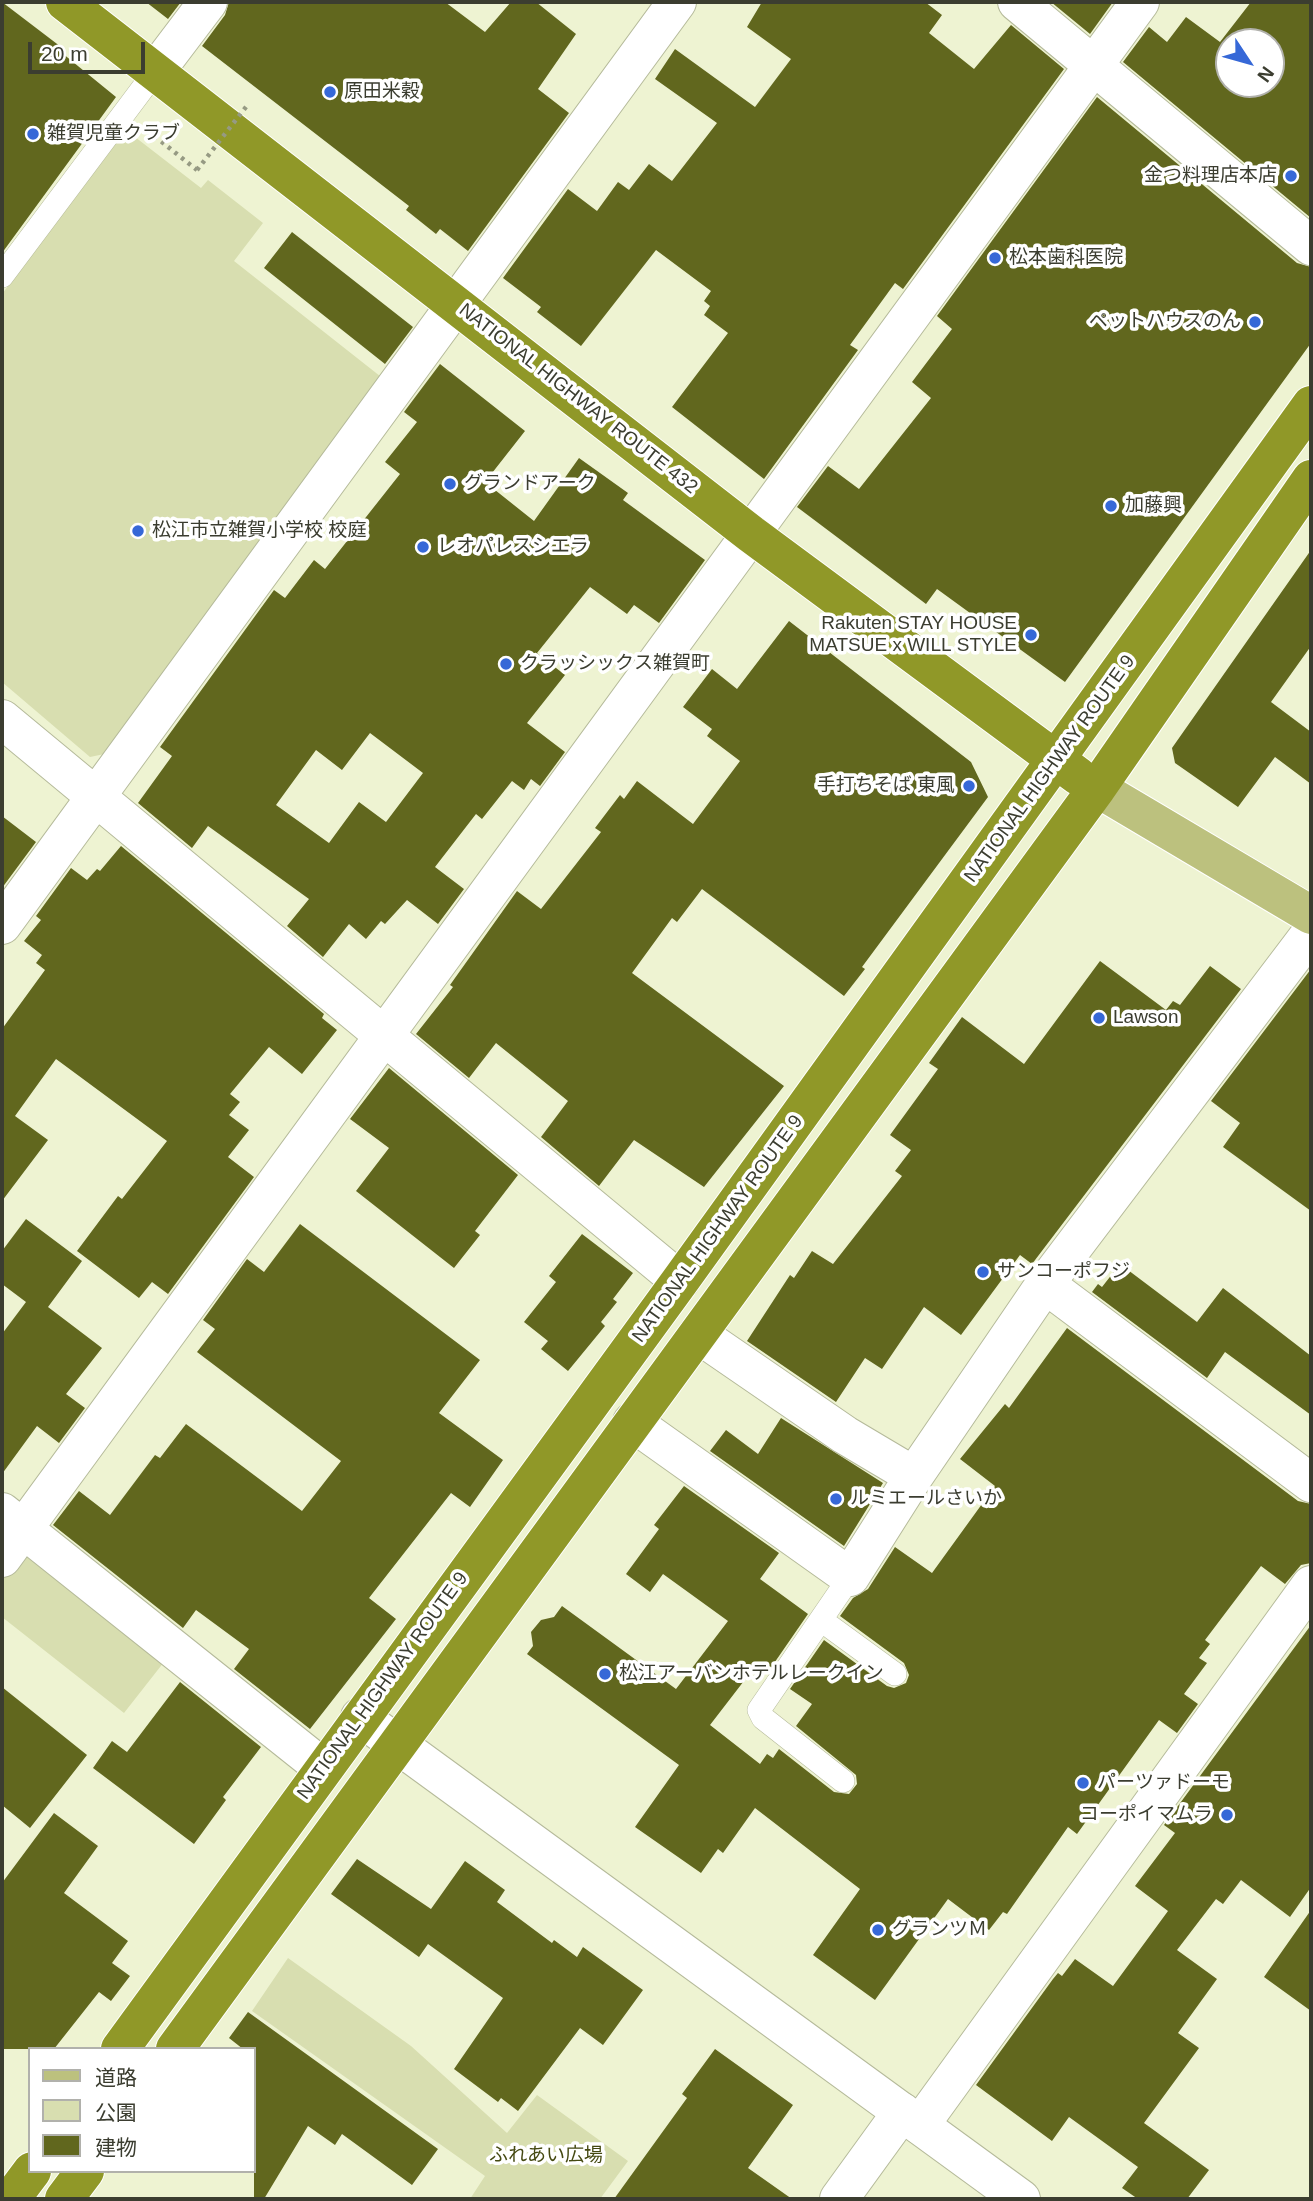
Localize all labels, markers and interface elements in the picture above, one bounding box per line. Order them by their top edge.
scale bar [32,28,149,72]
north arrow [1215,28,1285,98]
text: 20 m [41,42,88,65]
text: N [1253,63,1278,86]
place label: 原田米穀 [344,81,420,103]
marker: 原田米穀 [322,84,338,100]
place label: 雑賀児童クラブ [47,123,180,145]
marker: 雑賀児童クラブ [25,126,41,142]
place label: 金つ料理店本店 [1144,165,1277,187]
marker: 金つ料理店本店 [1283,168,1299,184]
place label: 松本歯科医院 [1009,247,1123,269]
marker: 松本歯科医院 [987,250,1003,266]
street label: NATIONAL HIGHWAY ROUTE 432 [454,299,702,499]
place label: ペットハウスのん [1089,311,1241,333]
marker: ペットハウスのん [1247,314,1263,330]
place label: グランドアーク [464,473,596,495]
marker: グランドアーク [442,476,458,492]
place label: 加藤興 [1125,495,1182,517]
marker: 加藤興 [1103,498,1119,514]
place label: 松江市立雑賀小学校 校庭 [152,520,366,542]
marker: 松江市立雑賀小学校 校庭 [130,523,146,539]
place label: レオパレスシエラ [437,536,589,558]
marker: レオパレスシエラ [415,539,431,555]
place label: Rakuten STAY HOUSE MATSUE x WILL STYLE [809,613,1017,657]
marker: Rakuten STAY HOUSE MATSUE x WILL STYLE [1023,627,1039,643]
street label: NATIONAL HIGHWAY ROUTE 9 [960,651,1140,887]
place label: クラッシックス雑賀町 [520,653,710,675]
marker: クラッシックス雑賀町 [498,656,514,672]
place label: 手打ちそば 東風 [817,775,955,797]
marker: 手打ちそば 東風 [961,778,977,794]
place label: Lawson [1113,1007,1178,1029]
marker: Lawson [1091,1010,1107,1026]
street label: NATIONAL HIGHWAY ROUTE 9 [628,1111,808,1347]
place label: サンコーポフジ [997,1261,1130,1283]
marker: サンコーポフジ [975,1264,991,1280]
place label: ルミエールさいか [850,1488,1002,1510]
marker: ルミエールさいか [828,1491,844,1507]
street label: NATIONAL HIGHWAY ROUTE 9 [293,1568,473,1804]
place label: 松江アーバンホテルレークイン [619,1663,884,1685]
marker: 松江アーバンホテルレークイン [597,1666,613,1682]
place label: パーツァドーモ [1097,1772,1230,1794]
marker: パーツァドーモ [1075,1775,1091,1791]
place label: コーポイマムラ [1080,1804,1213,1826]
marker: コーポイマムラ [1219,1807,1235,1823]
place label: グランツＭ [892,1919,987,1941]
marker: グランツＭ [870,1922,886,1938]
legend [28,2047,256,2173]
text: 道路 [95,2066,137,2089]
text: 公園 [95,2101,137,2124]
text: 建物 [95,2136,137,2159]
park label: ふれあい広場 [489,2145,603,2167]

